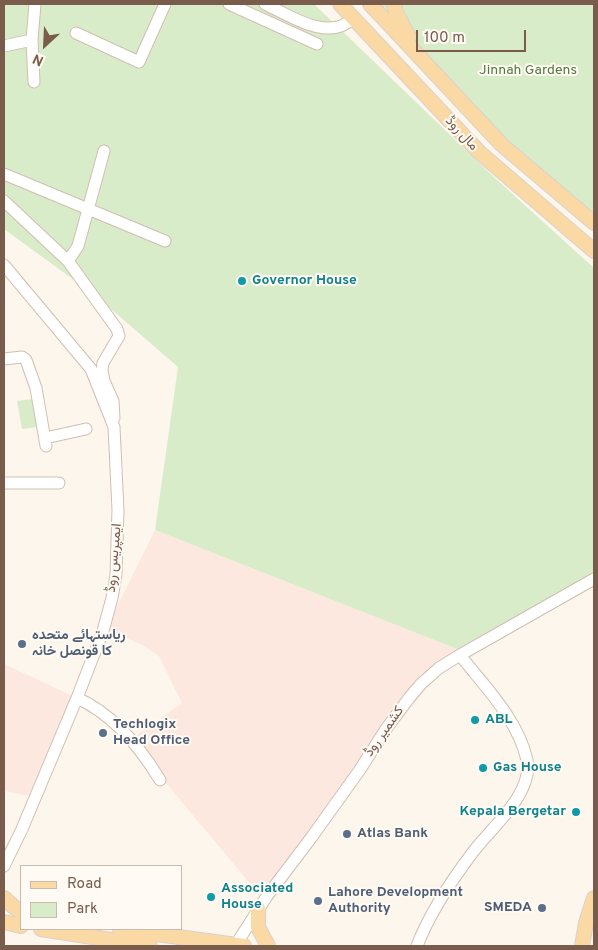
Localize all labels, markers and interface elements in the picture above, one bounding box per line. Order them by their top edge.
north arrow [20,20,70,70]
scale bar [418,20,528,52]
text: 100 m [424,29,465,48]
text: N [30,49,47,69]
park label: Jinnah Gardens [479,63,577,79]
street label: مال روڈ [441,113,481,155]
place label: Governor House [252,273,357,289]
marker: Governor House [236,275,248,287]
street label: ایمپریس روڈ [104,523,126,593]
place label: ریاستہائے متحدہ کا قونصل خانہ [32,628,126,660]
marker: ریاستہائے متحدہ کا قونصل خانہ [16,638,28,650]
street label: کشمیر روڈ [362,704,408,760]
place label: ABL [485,712,512,728]
marker: ABL [469,714,481,726]
place label: Techlogix Head Office [113,717,190,750]
marker: Techlogix Head Office [97,727,109,739]
place label: Gas House [493,760,562,776]
marker: Gas House [477,762,489,774]
place label: Kepala Bergetar [460,804,566,820]
marker: Kepala Bergetar [570,806,582,818]
place label: Atlas Bank [357,826,428,842]
marker: Atlas Bank [341,828,353,840]
legend [20,865,182,930]
text: Road [67,875,102,894]
place label: Associated House [221,881,293,914]
place label: Lahore Development Authority [328,885,463,918]
marker: Associated House [205,891,217,903]
marker: Lahore Development Authority [312,895,324,907]
text: Park [67,900,98,919]
place label: SMEDA [484,900,532,916]
marker: SMEDA [536,902,548,914]

